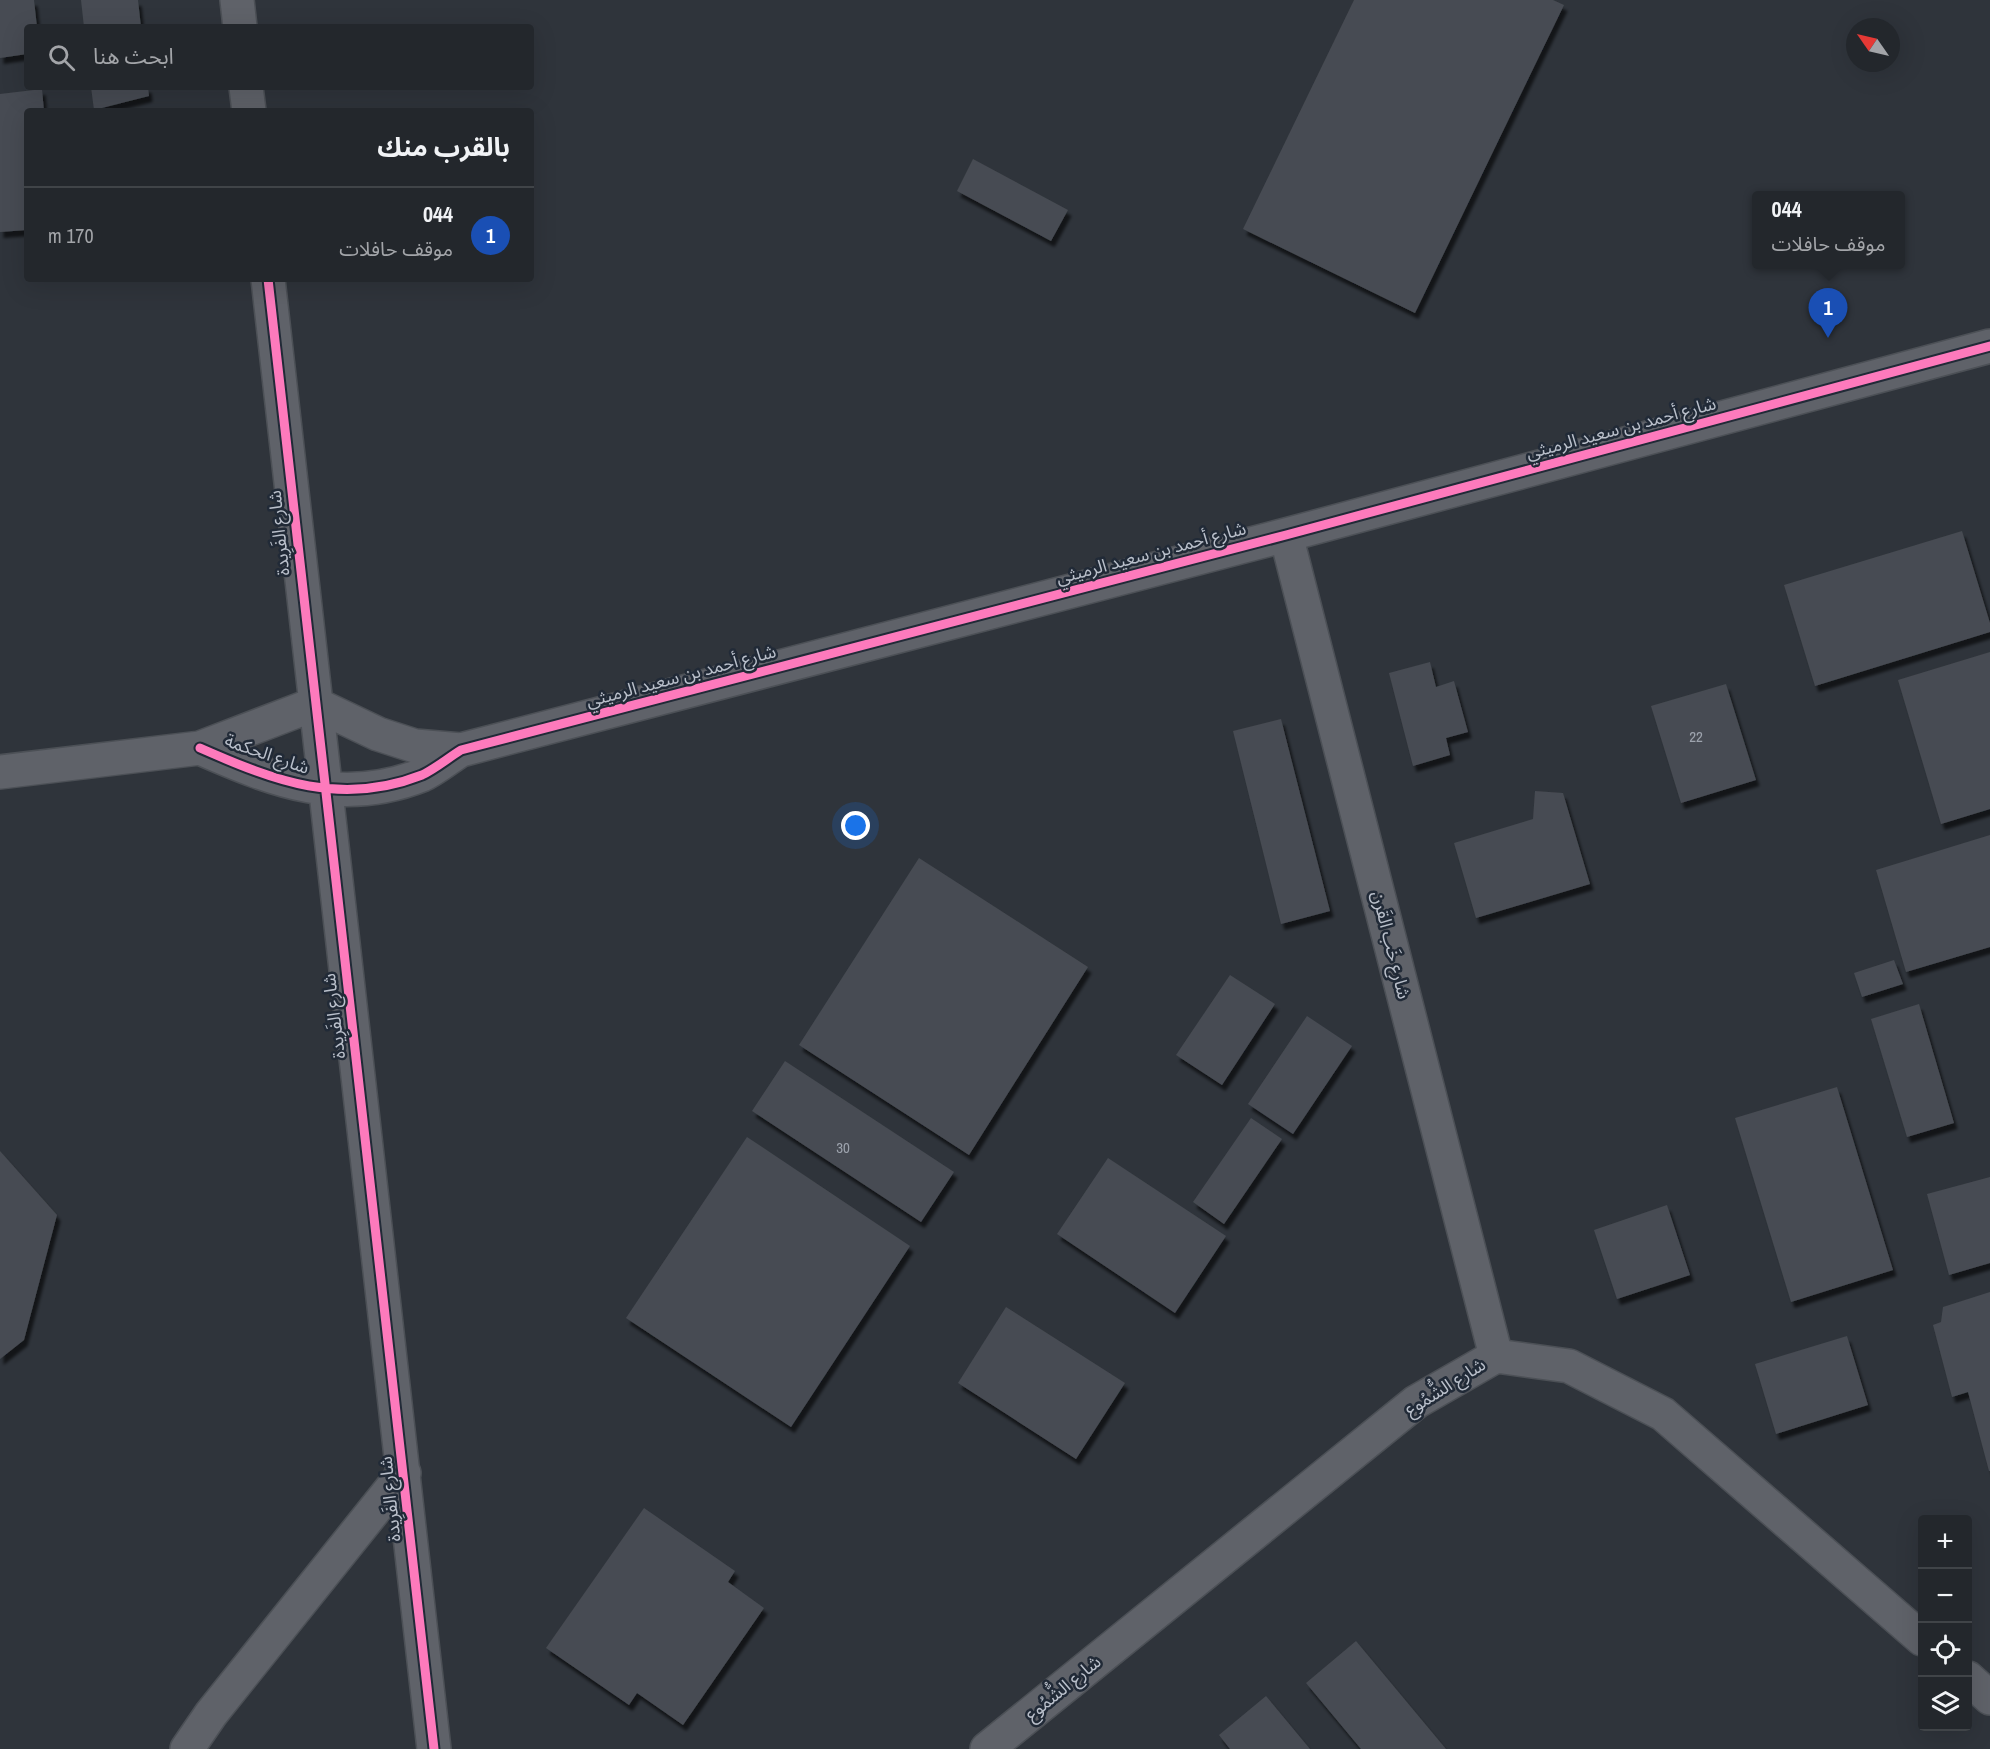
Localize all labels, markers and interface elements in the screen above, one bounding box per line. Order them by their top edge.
north arrow [1846,18,1900,72]
search box [24,24,534,90]
icon: search [45,41,78,74]
text: ابحث هنا [93,41,174,71]
text: بالقرب منك [377,129,510,164]
popup [1752,191,1905,269]
text: 044 [1772,194,1802,224]
text: 044 [423,199,453,229]
text: 170 m [48,222,94,249]
text: 1 [486,222,495,249]
text: موقف حافلات [1772,230,1885,257]
text: موقف حافلات [339,235,453,262]
pin: 1 [1808,288,1848,338]
street label: شارع أحمد بن سعيد الرميثي [1523,390,1719,467]
street label: شارع الفَرِيدة [262,489,297,577]
street label: شارع أحمد بن سعيد الرميثي [1053,515,1249,592]
street label: شارع أحمد بن سعيد الرميثي [583,638,779,715]
house number: 22 [1689,726,1703,747]
street label: شارع الحكمة [221,727,313,782]
your location [841,811,870,840]
street label: شارع خَب القَرن [1364,888,1417,1002]
street label: شارع الفَرِيدة [316,972,353,1060]
house number: 30 [836,1137,850,1158]
street label: شارع الشُّمُوع [1398,1349,1491,1423]
street label: شارع الفَرِيدة [373,1455,408,1543]
map controls [1918,1515,1972,1731]
button: + [1918,1515,1972,1569]
button: − [1918,1569,1972,1623]
button: locate [1918,1623,1972,1677]
street label: شارع الشُّمُوع [1017,1647,1107,1728]
button: layers [1918,1677,1972,1731]

